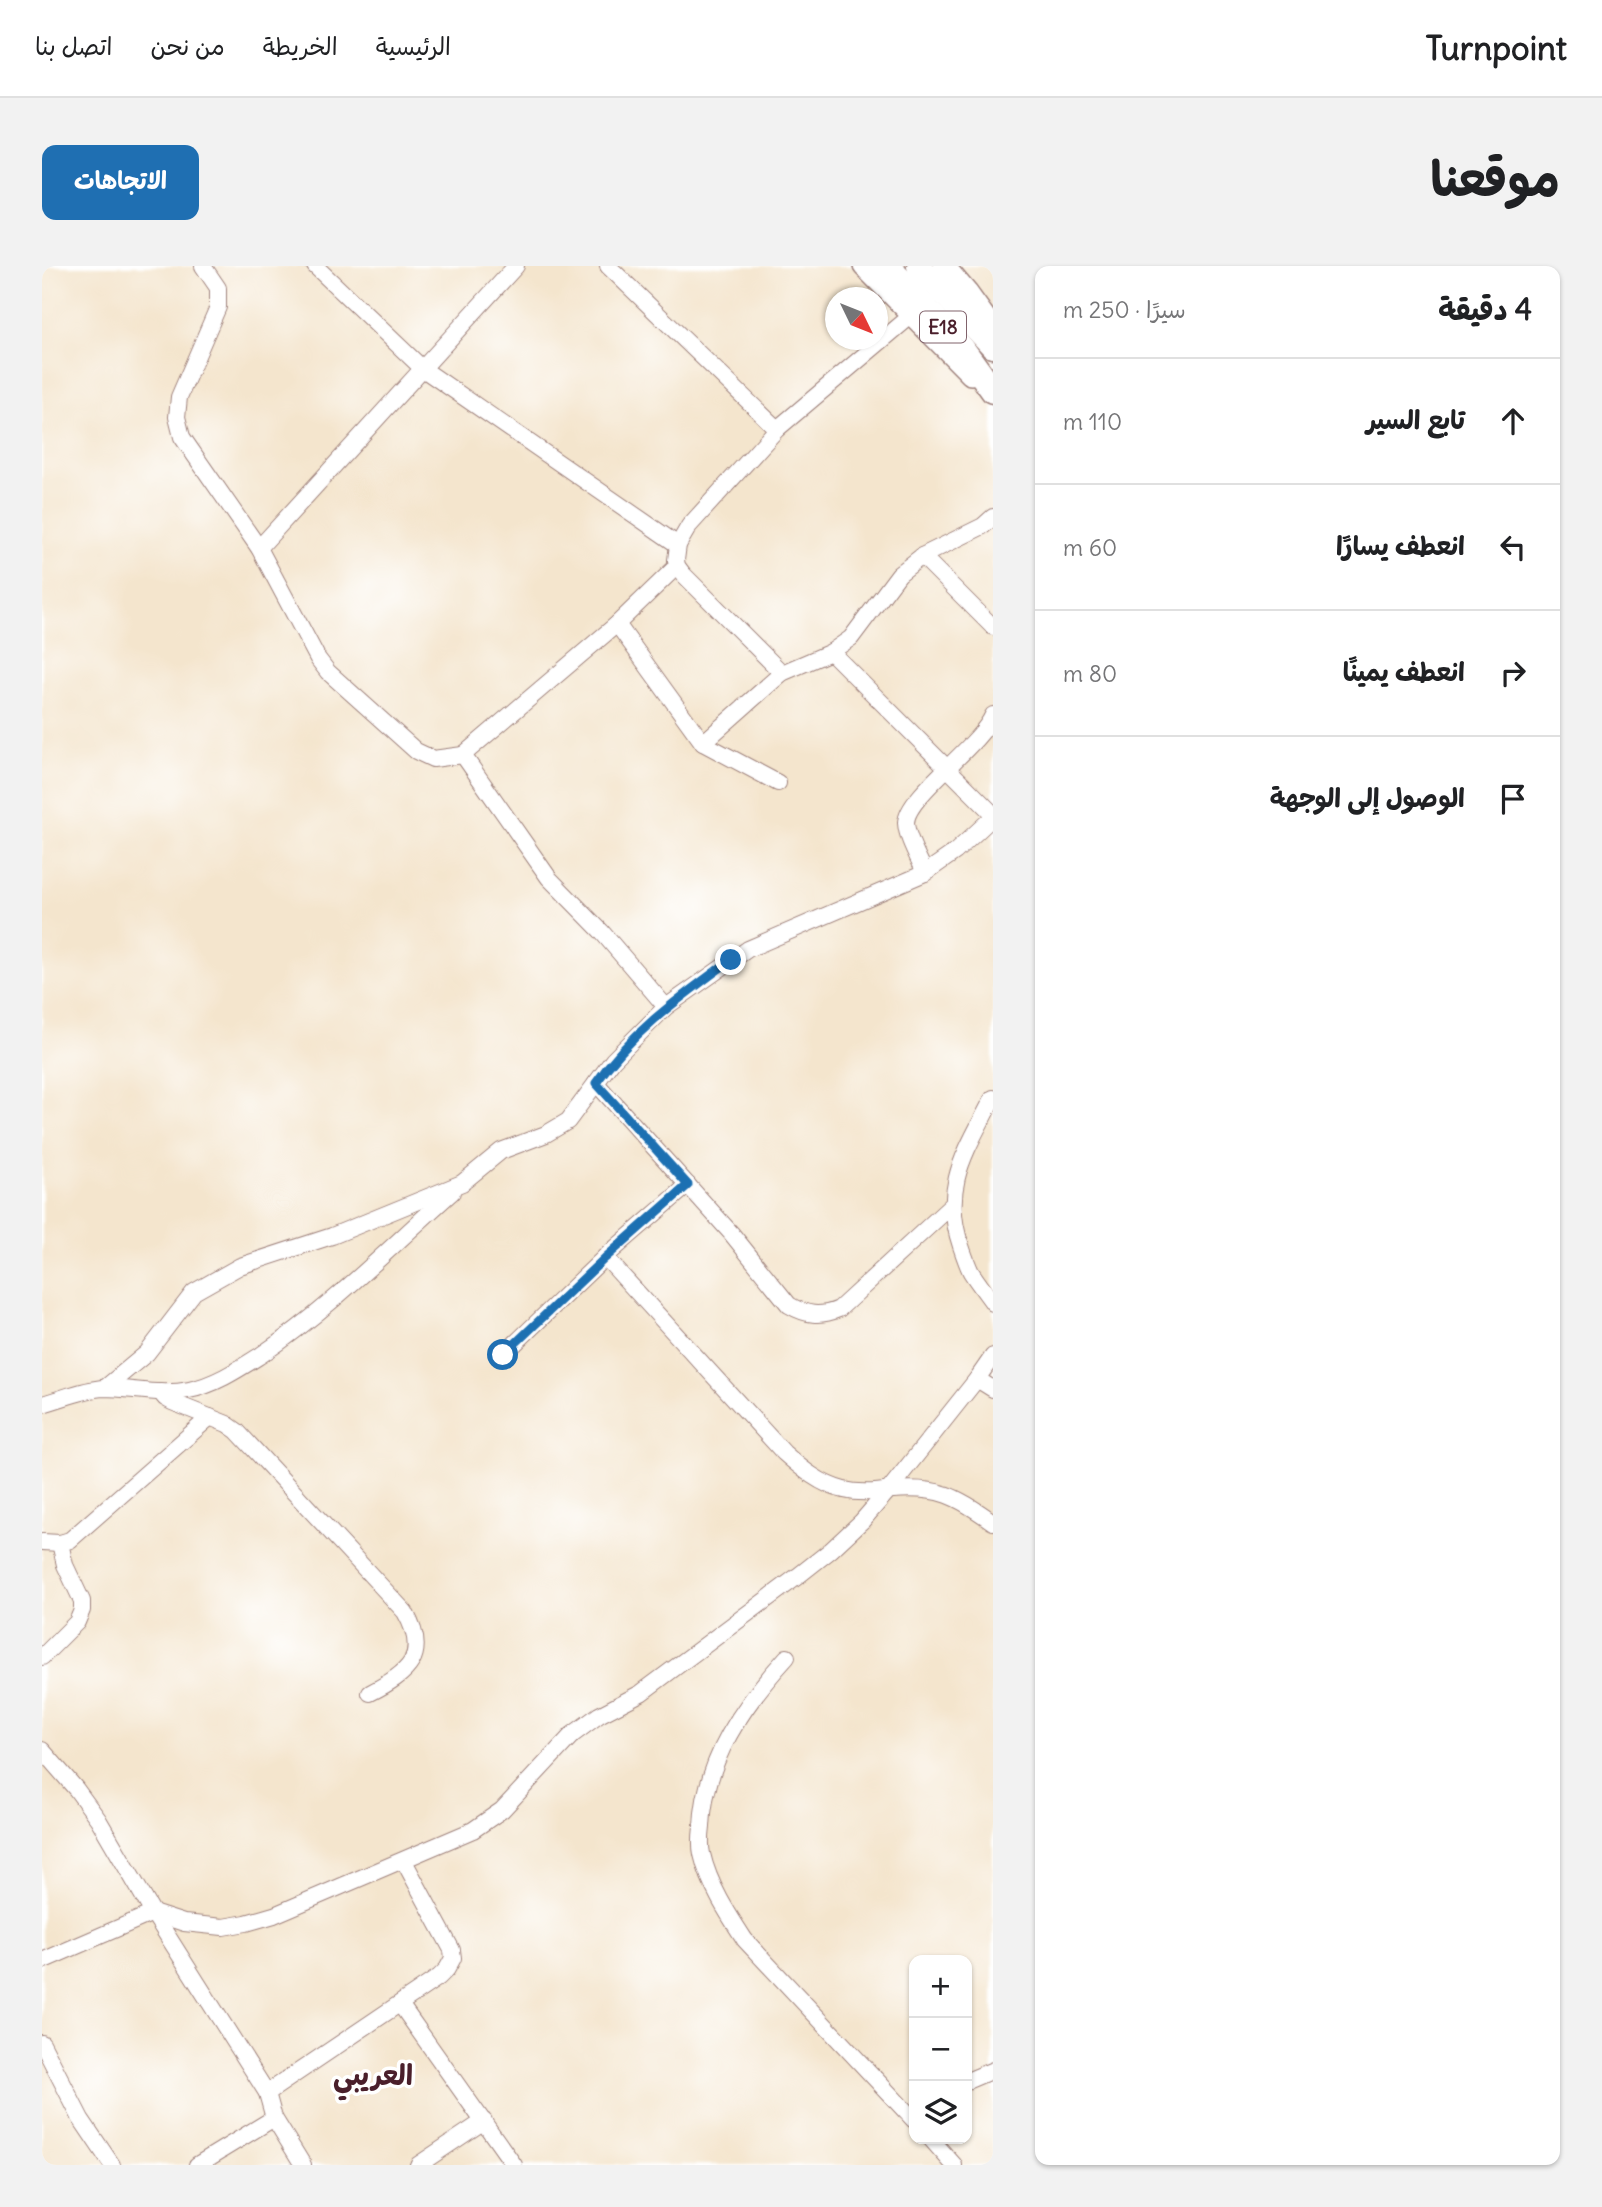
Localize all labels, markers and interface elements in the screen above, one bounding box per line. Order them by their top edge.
text: Turnpoint [1426,27,1567,69]
text: اتصل بنا [35,31,113,61]
text: من نحن [151,31,225,61]
text: الخريطة [263,31,338,61]
text: الرئيسية [376,31,451,61]
button: الاتجاهات [42,145,199,220]
text: موقعنا [1430,148,1560,209]
north arrow [825,287,888,350]
text: 4 دقيقة [1438,290,1532,328]
text: سيرًا · 250 m [1063,295,1186,324]
road number: E18 [920,311,966,342]
icon: ahead [1494,402,1532,440]
text: تابع السير [1366,403,1465,436]
text: 110 m [1063,407,1122,436]
icon: left [1494,528,1532,566]
text: انعطف يسارًا [1336,529,1465,562]
text: 60 m [1063,533,1117,562]
icon: right [1494,654,1532,692]
text: انعطف يمينًا [1343,655,1465,688]
text: 80 m [1063,659,1117,688]
icon: arrive [1494,780,1532,818]
text: الوصول إلى الوجهة [1270,781,1465,814]
route end [715,944,746,975]
route start [487,1339,518,1370]
map controls [909,1955,972,2144]
button: + [909,1955,972,2018]
button: − [909,2018,972,2081]
district label: العريبي [333,2057,413,2101]
button: layers [909,2081,972,2144]

